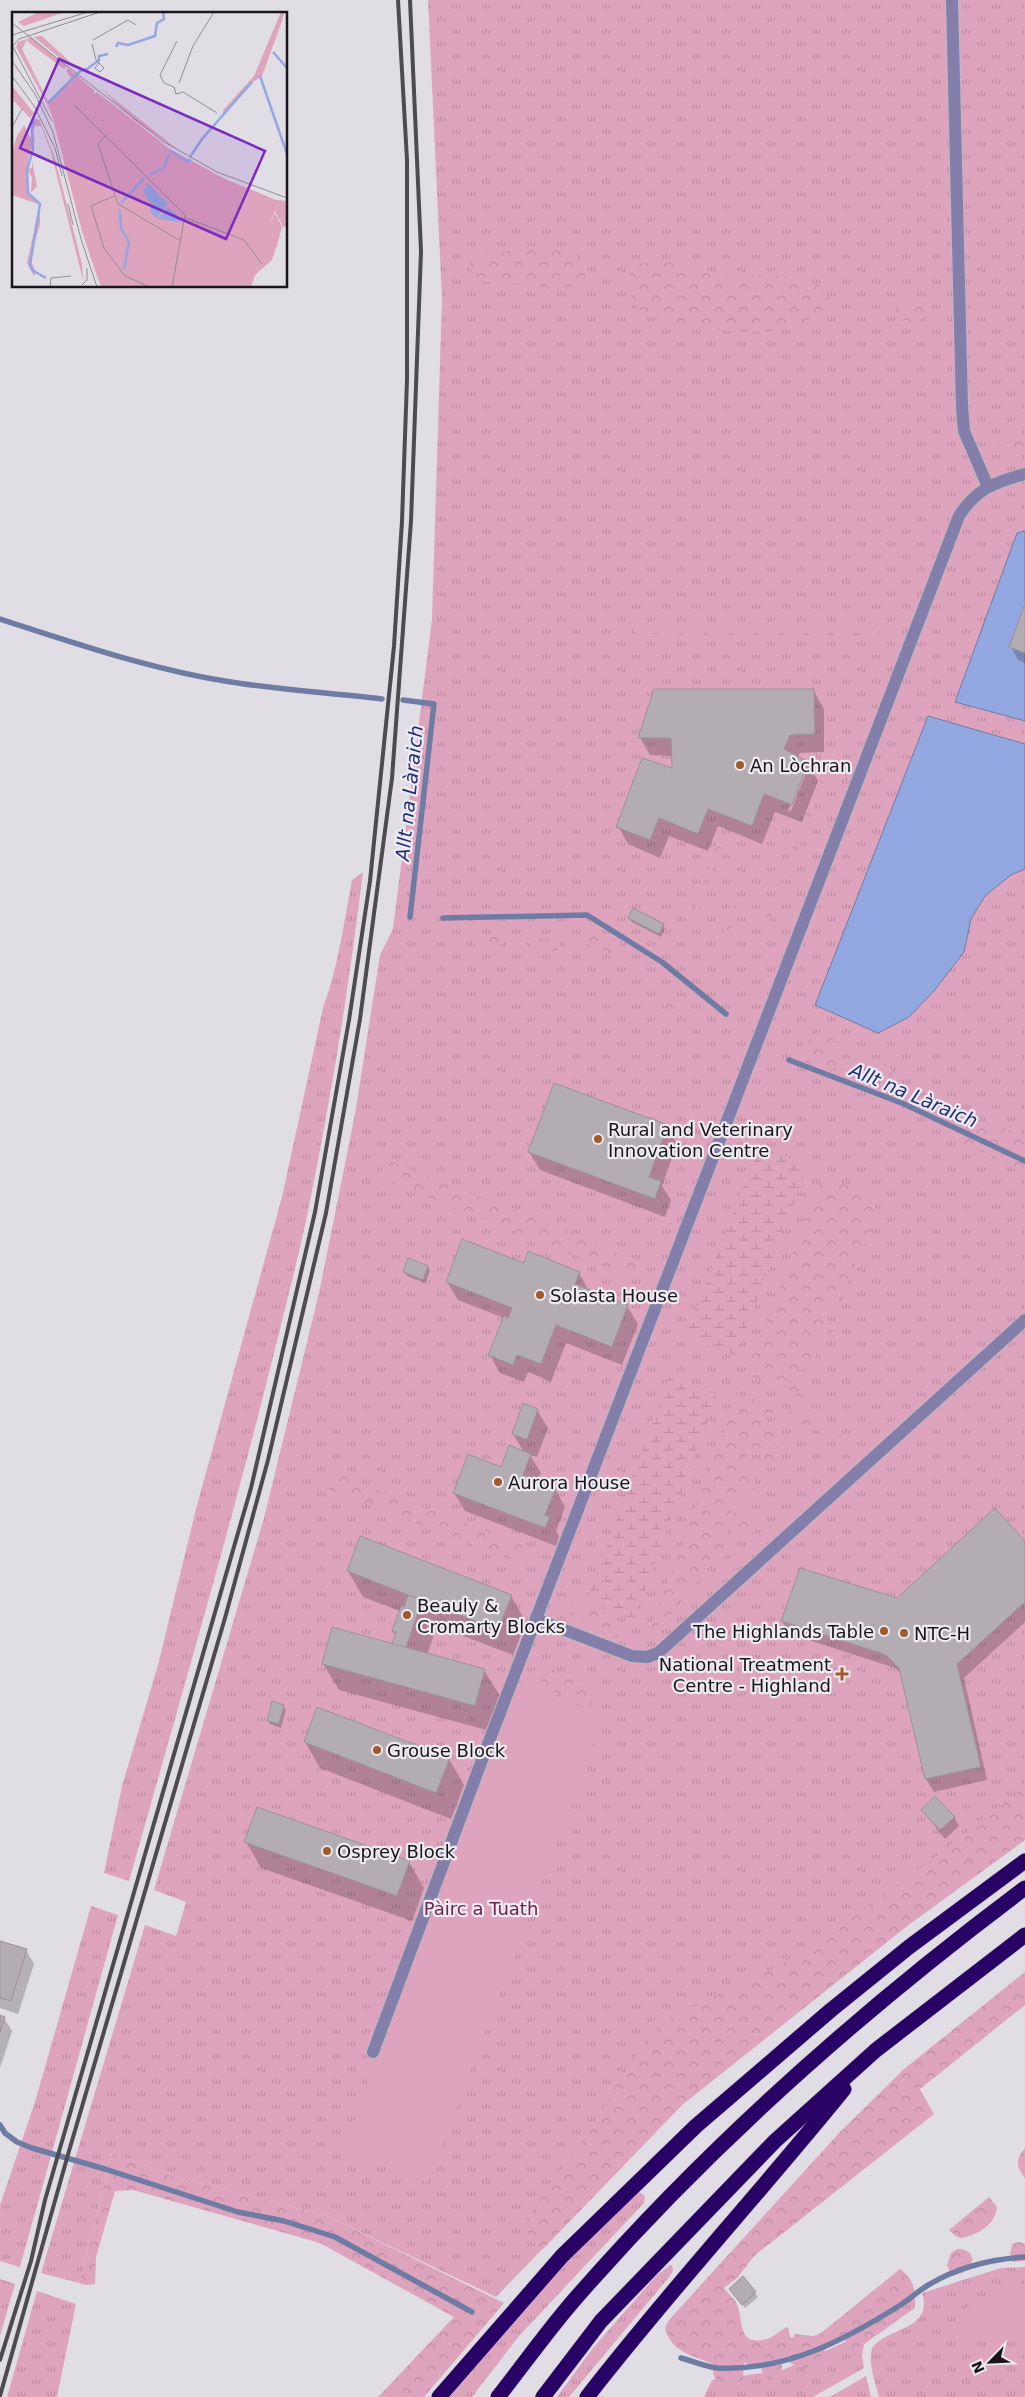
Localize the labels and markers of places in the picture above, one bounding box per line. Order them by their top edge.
place label: An Lòchran [750,755,851,776]
marker: An Lòchran [734,759,746,771]
place label: Rural and Veterinary Innovation Centre [608,1119,793,1161]
marker: Rural and Veterinary Innovation Centre [592,1133,604,1145]
place label: Solasta House [550,1285,678,1306]
marker: Solasta House [534,1289,546,1301]
place label: Aurora House [508,1472,630,1493]
marker: Aurora House [492,1476,504,1488]
place label: Beauly & Cromarty Blocks [417,1595,565,1637]
marker: Beauly & Cromarty Blocks [401,1609,413,1621]
place label: The Highlands Table [692,1621,874,1642]
place label: NTC-H [914,1623,970,1644]
marker: The Highlands Table [878,1625,890,1637]
marker: NTC-H [898,1627,910,1639]
place label: National Treatment Centre - Highland [659,1654,831,1696]
marker: National Treatment Centre - Highland [835,1667,849,1681]
place label: Grouse Block [387,1740,506,1761]
marker: Grouse Block [371,1744,383,1756]
place label: Osprey Block [337,1841,456,1862]
marker: Osprey Block [321,1845,333,1857]

